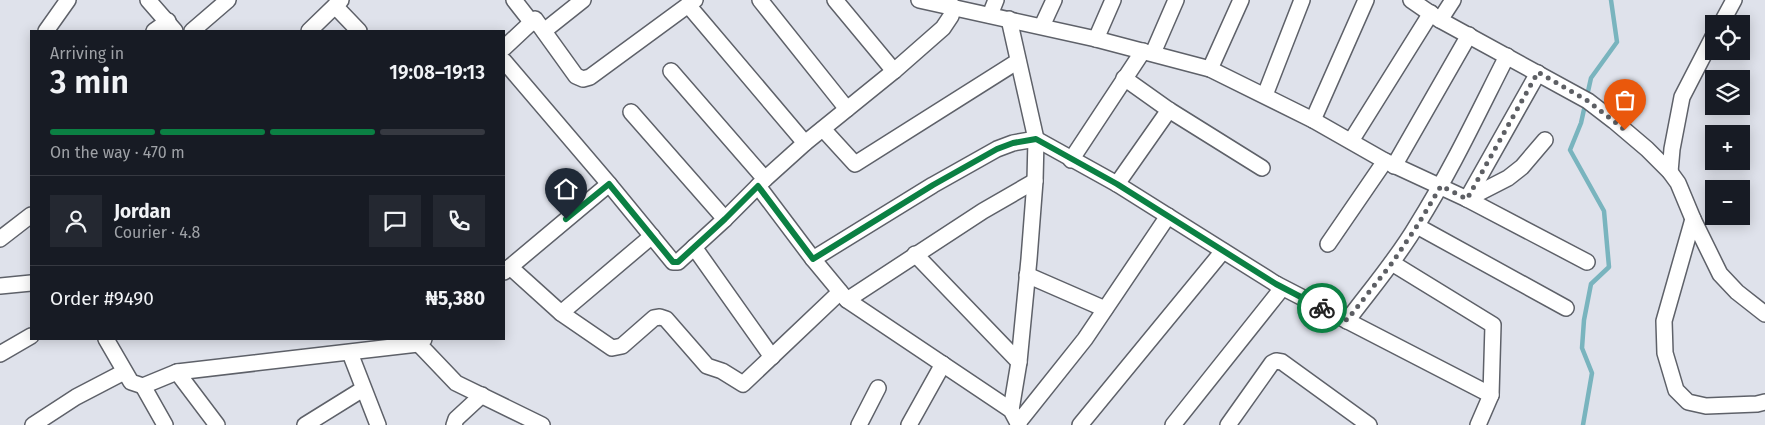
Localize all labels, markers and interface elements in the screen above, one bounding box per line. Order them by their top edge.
map controls [1705,15,1750,225]
button: locate [1705,15,1750,60]
text: Arriving in [50,44,124,63]
text: 19:08–19:13 [389,61,485,84]
text: 3 min [50,63,129,101]
button: layers [1705,70,1750,115]
pin [1604,79,1646,130]
icon: bag [1611,86,1639,114]
button: + [1705,125,1750,170]
text: On the way · 470 m [50,143,185,162]
pin [545,168,587,219]
icon: home [552,175,580,203]
button: − [1705,180,1750,225]
button: person [50,195,102,247]
button: chat [369,195,421,247]
button: phone [433,195,485,247]
text: Jordan [114,200,171,223]
text: Courier · 4.8 [114,223,200,242]
courier [1297,283,1347,333]
text: Order #9490 [50,287,154,310]
text: ₦5,380 [425,287,485,310]
icon: bike [1308,294,1336,322]

